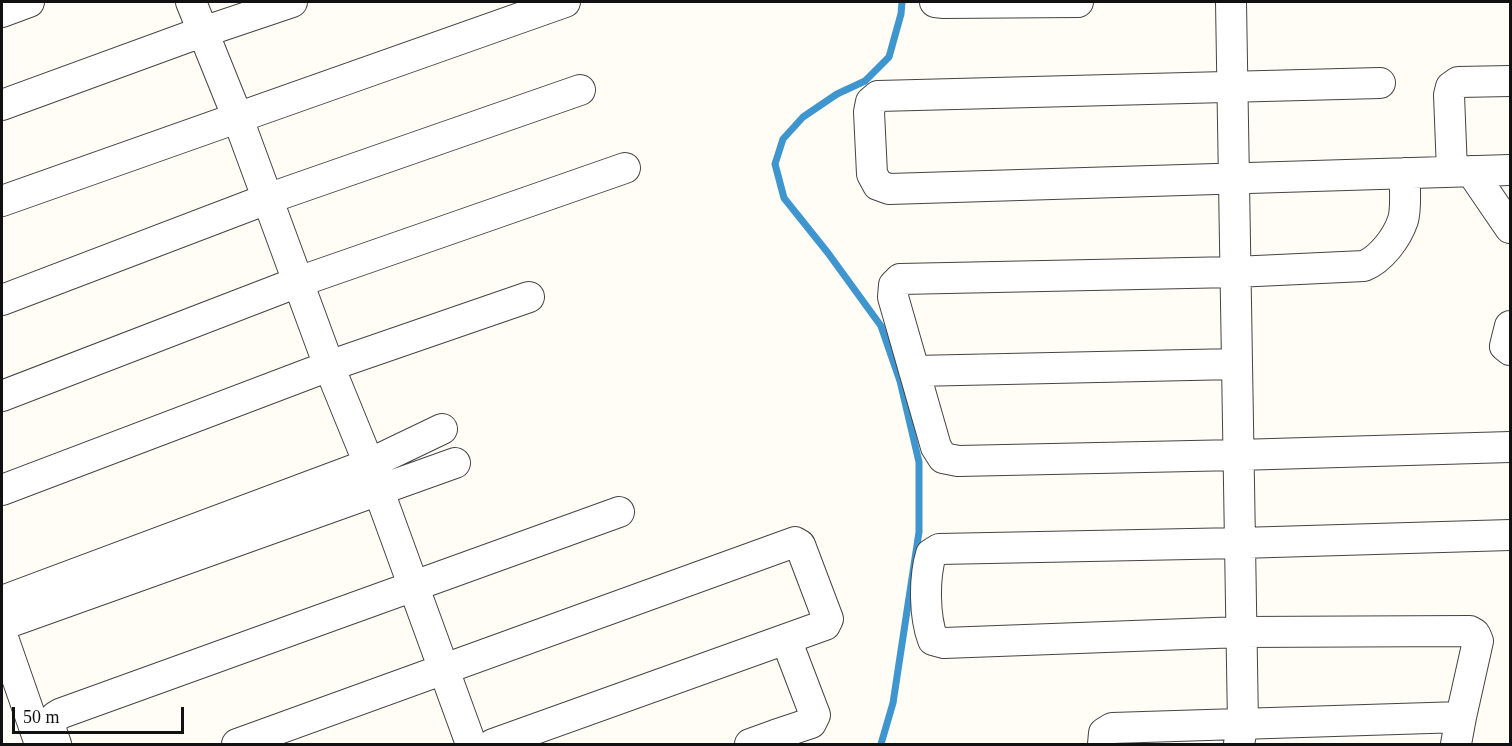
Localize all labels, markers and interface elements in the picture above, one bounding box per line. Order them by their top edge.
scale bar [15,695,188,733]
text: 50 m [23,707,60,727]

